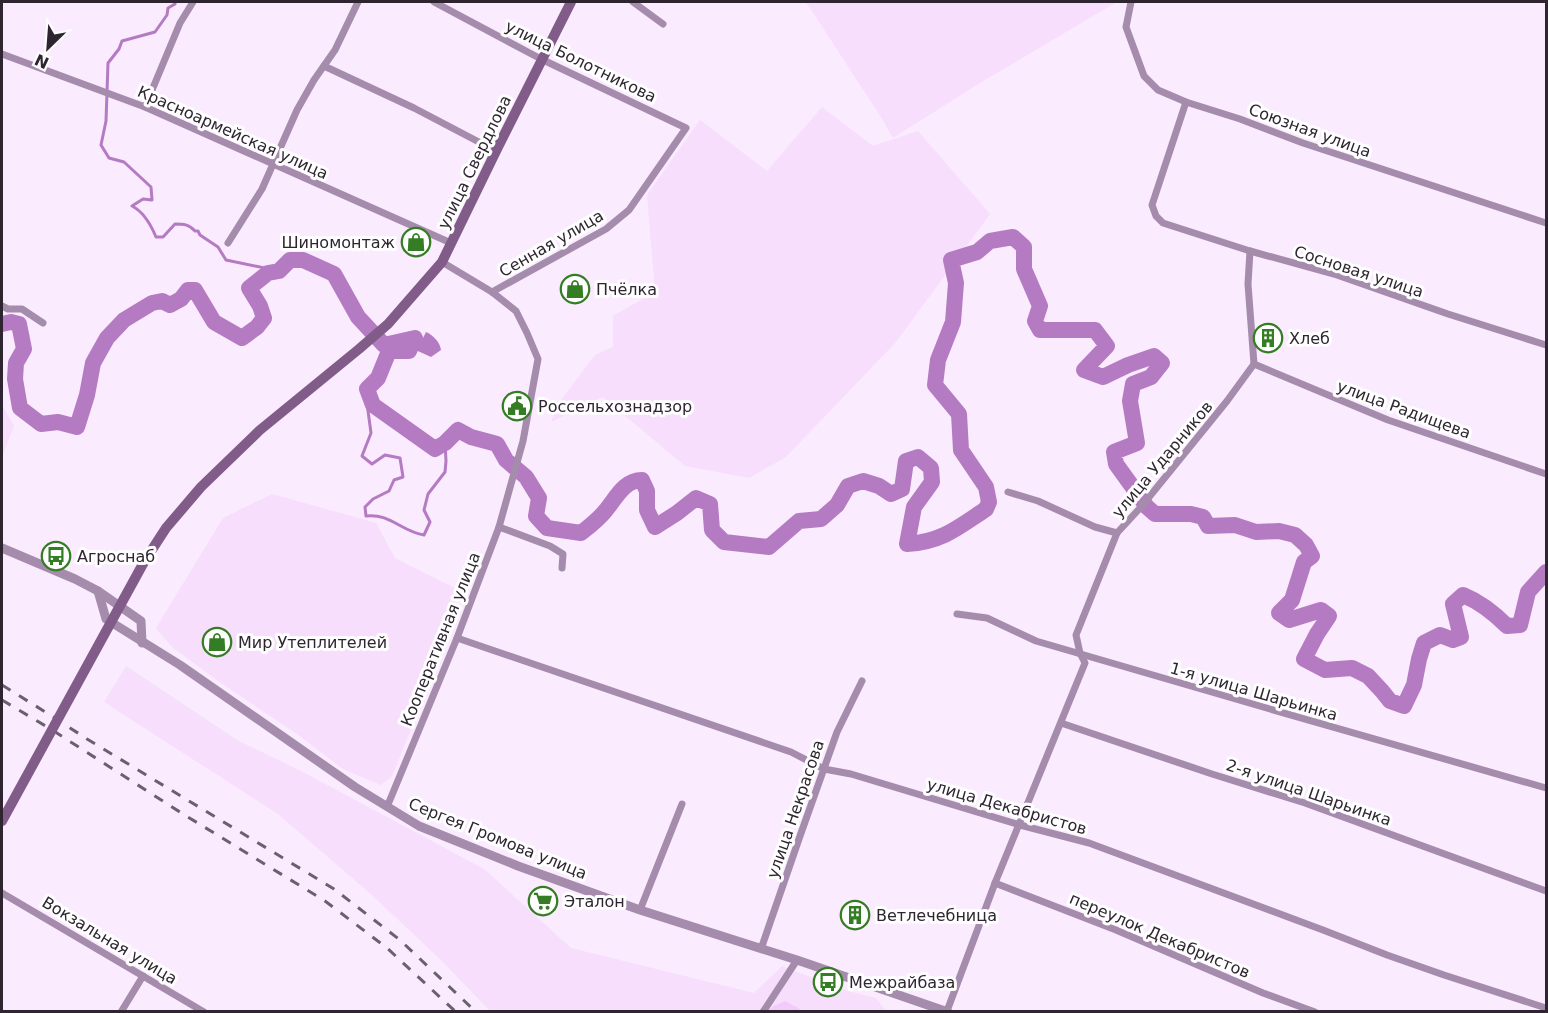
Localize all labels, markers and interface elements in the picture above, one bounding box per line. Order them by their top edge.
street label: улица Болотникова [502,17,659,106]
north arrow [18,18,78,78]
text: N [32,50,52,73]
street label: Красноармейская улица [135,82,331,183]
street label: улица Свердлова [434,92,515,232]
street label: Союзная улица [1246,100,1374,161]
street label: Сенная улица [496,206,607,281]
shop icon: Шиномонтаж [400,226,432,258]
place label: Шиномонтаж [281,233,395,252]
street label: Сосновая улица [1292,242,1426,301]
shop icon: Пчёлка [559,273,591,305]
place label: Пчёлка [596,280,657,299]
building icon: Хлеб [1252,322,1284,354]
place label: Хлеб [1289,329,1330,348]
street label: улица Радищева [1334,376,1473,442]
public building icon: Россельхознадзор [501,390,533,422]
place label: Россельхознадзор [538,397,692,416]
street label: улица Ударников [1108,397,1217,521]
bus stop icon: Агроснаб [40,540,72,572]
place label: Агроснаб [77,547,155,566]
street label: Кооперативная улица [397,549,484,729]
shop icon: Мир Утеплителей [201,626,233,658]
place label: Мир Утеплителей [238,633,387,652]
street label: 1-я улица Шарьинка [1168,658,1340,725]
street label: улица Некрасова [763,737,828,881]
street label: 2-я улица Шарьинка [1224,755,1394,830]
street label: улица Декабристов [925,775,1089,838]
street label: Сергея Громова улица [406,794,590,883]
supermarket icon: Эталон [527,885,559,917]
street label: переулок Декабристов [1067,889,1253,982]
place label: Эталон [564,892,625,911]
street label: Вокзальная улица [39,893,181,988]
building icon: Ветлечебница [839,899,871,931]
place label: Ветлечебница [876,906,997,925]
bus stop icon: Межрайбаза [812,966,844,998]
place label: Межрайбаза [849,973,955,992]

